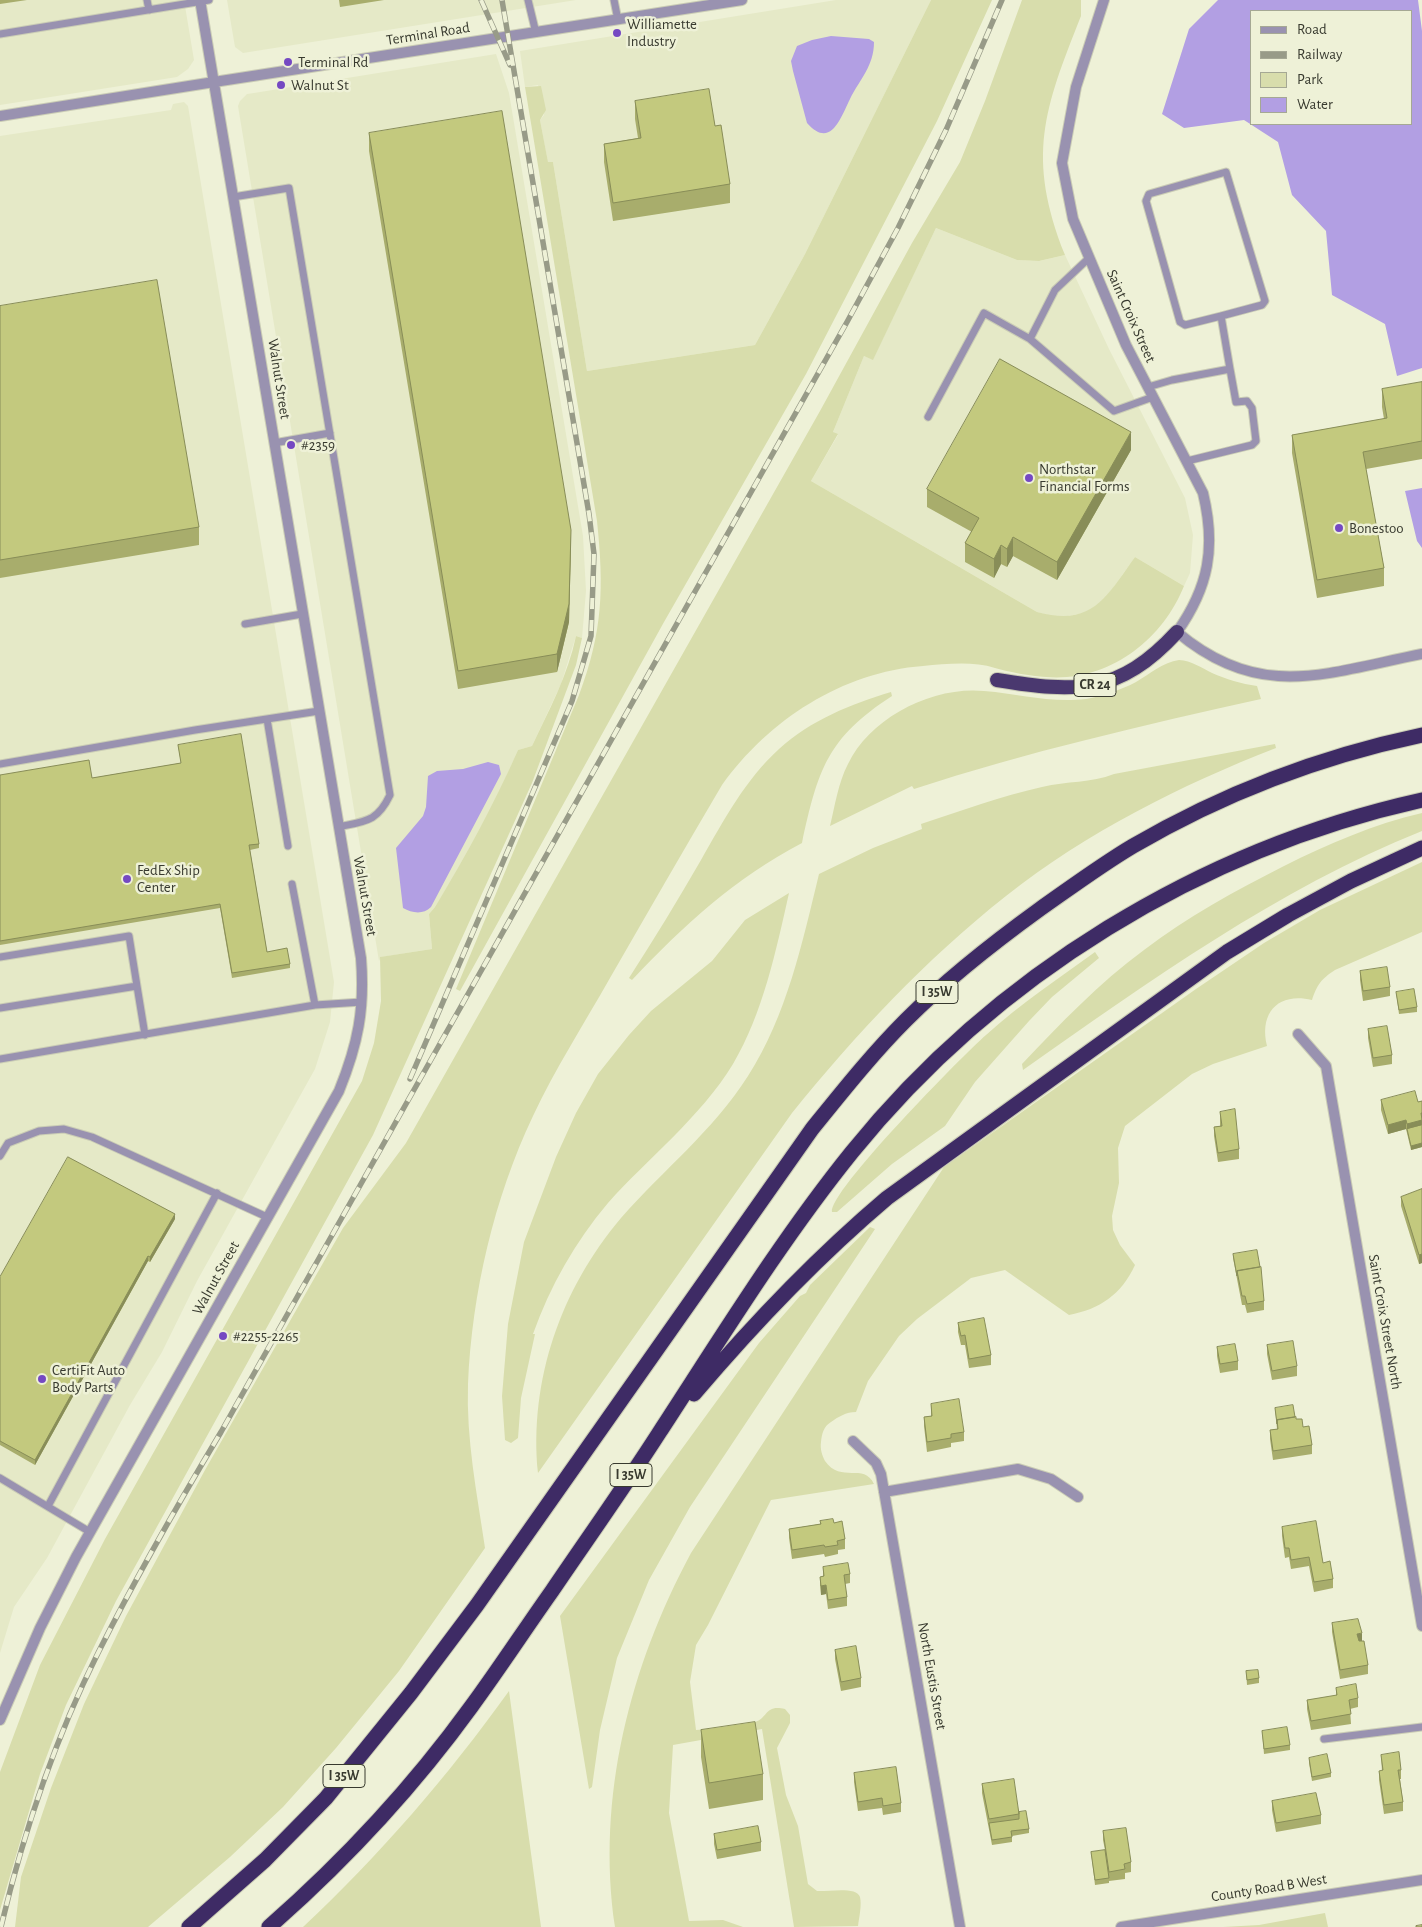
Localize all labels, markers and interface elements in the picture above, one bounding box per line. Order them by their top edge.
legend [1250,10,1412,125]
place label: Williamette Industry [627,15,697,50]
street label: Terminal Road [385,19,471,49]
text: Road [1297,22,1327,37]
marker: Williamette Industry [611,27,623,39]
text: Railway [1297,47,1342,62]
place label: Terminal Rd [298,53,368,71]
marker: Terminal Rd [282,56,294,68]
text: Park [1297,72,1323,87]
place label: Walnut St [291,76,349,94]
marker: Walnut St [275,79,287,91]
text: Water [1297,97,1333,112]
street label: Saint Croix Street [1102,267,1160,365]
street label: Walnut Street [264,338,294,420]
place label: #2359 [301,436,335,454]
marker: #2359 [285,439,297,451]
place label: Northstar Financial Forms [1039,460,1129,495]
marker: Northstar Financial Forms [1023,472,1035,484]
place label: Bonestoo [1349,519,1404,537]
marker: Bonestoo [1333,522,1345,534]
road number: CR 24 [1074,674,1116,696]
street label: Walnut Street [349,854,381,938]
place label: FedEx Ship Center [137,861,200,896]
marker: FedEx Ship Center [121,873,133,885]
road number: I 35W [916,980,958,1004]
street label: Walnut Street [188,1238,244,1318]
street label: Saint Croix Street North [1364,1253,1406,1391]
place label: #2255-2265 [233,1327,299,1345]
marker: #2255-2265 [217,1330,229,1342]
place label: CertiFit Auto Body Parts [52,1361,125,1396]
marker: CertiFit Auto Body Parts [36,1373,48,1385]
road number: I 35W [610,1464,652,1486]
street label: North Eustis Street [914,1621,950,1731]
road number: I 35W [323,1764,365,1788]
street label: County Road B West [1210,1870,1328,1906]

